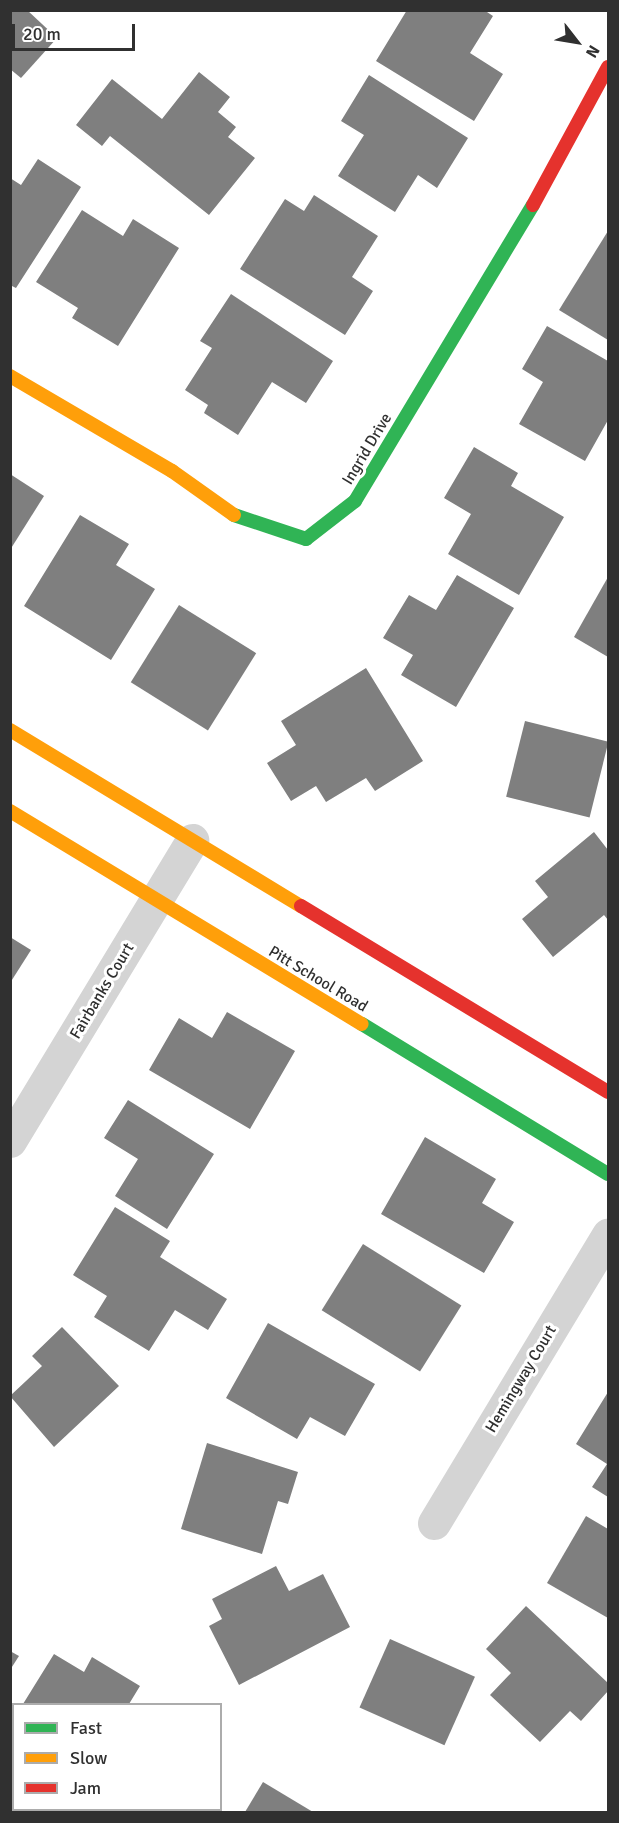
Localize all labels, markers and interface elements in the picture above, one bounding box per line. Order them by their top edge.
scale bar [15,12,138,50]
north arrow [547,12,607,72]
text: 20 m [23,23,61,45]
text: N [581,41,604,61]
street label: Ingrid Drive [338,410,396,488]
street label: Fairbanks Court [66,940,138,1042]
street label: Pitt School Road [265,942,371,1016]
street label: Hemingway Court [481,1322,561,1436]
legend [12,1703,222,1811]
text: Fast [70,1717,102,1739]
text: Slow [70,1747,107,1769]
text: Jam [70,1777,101,1799]

